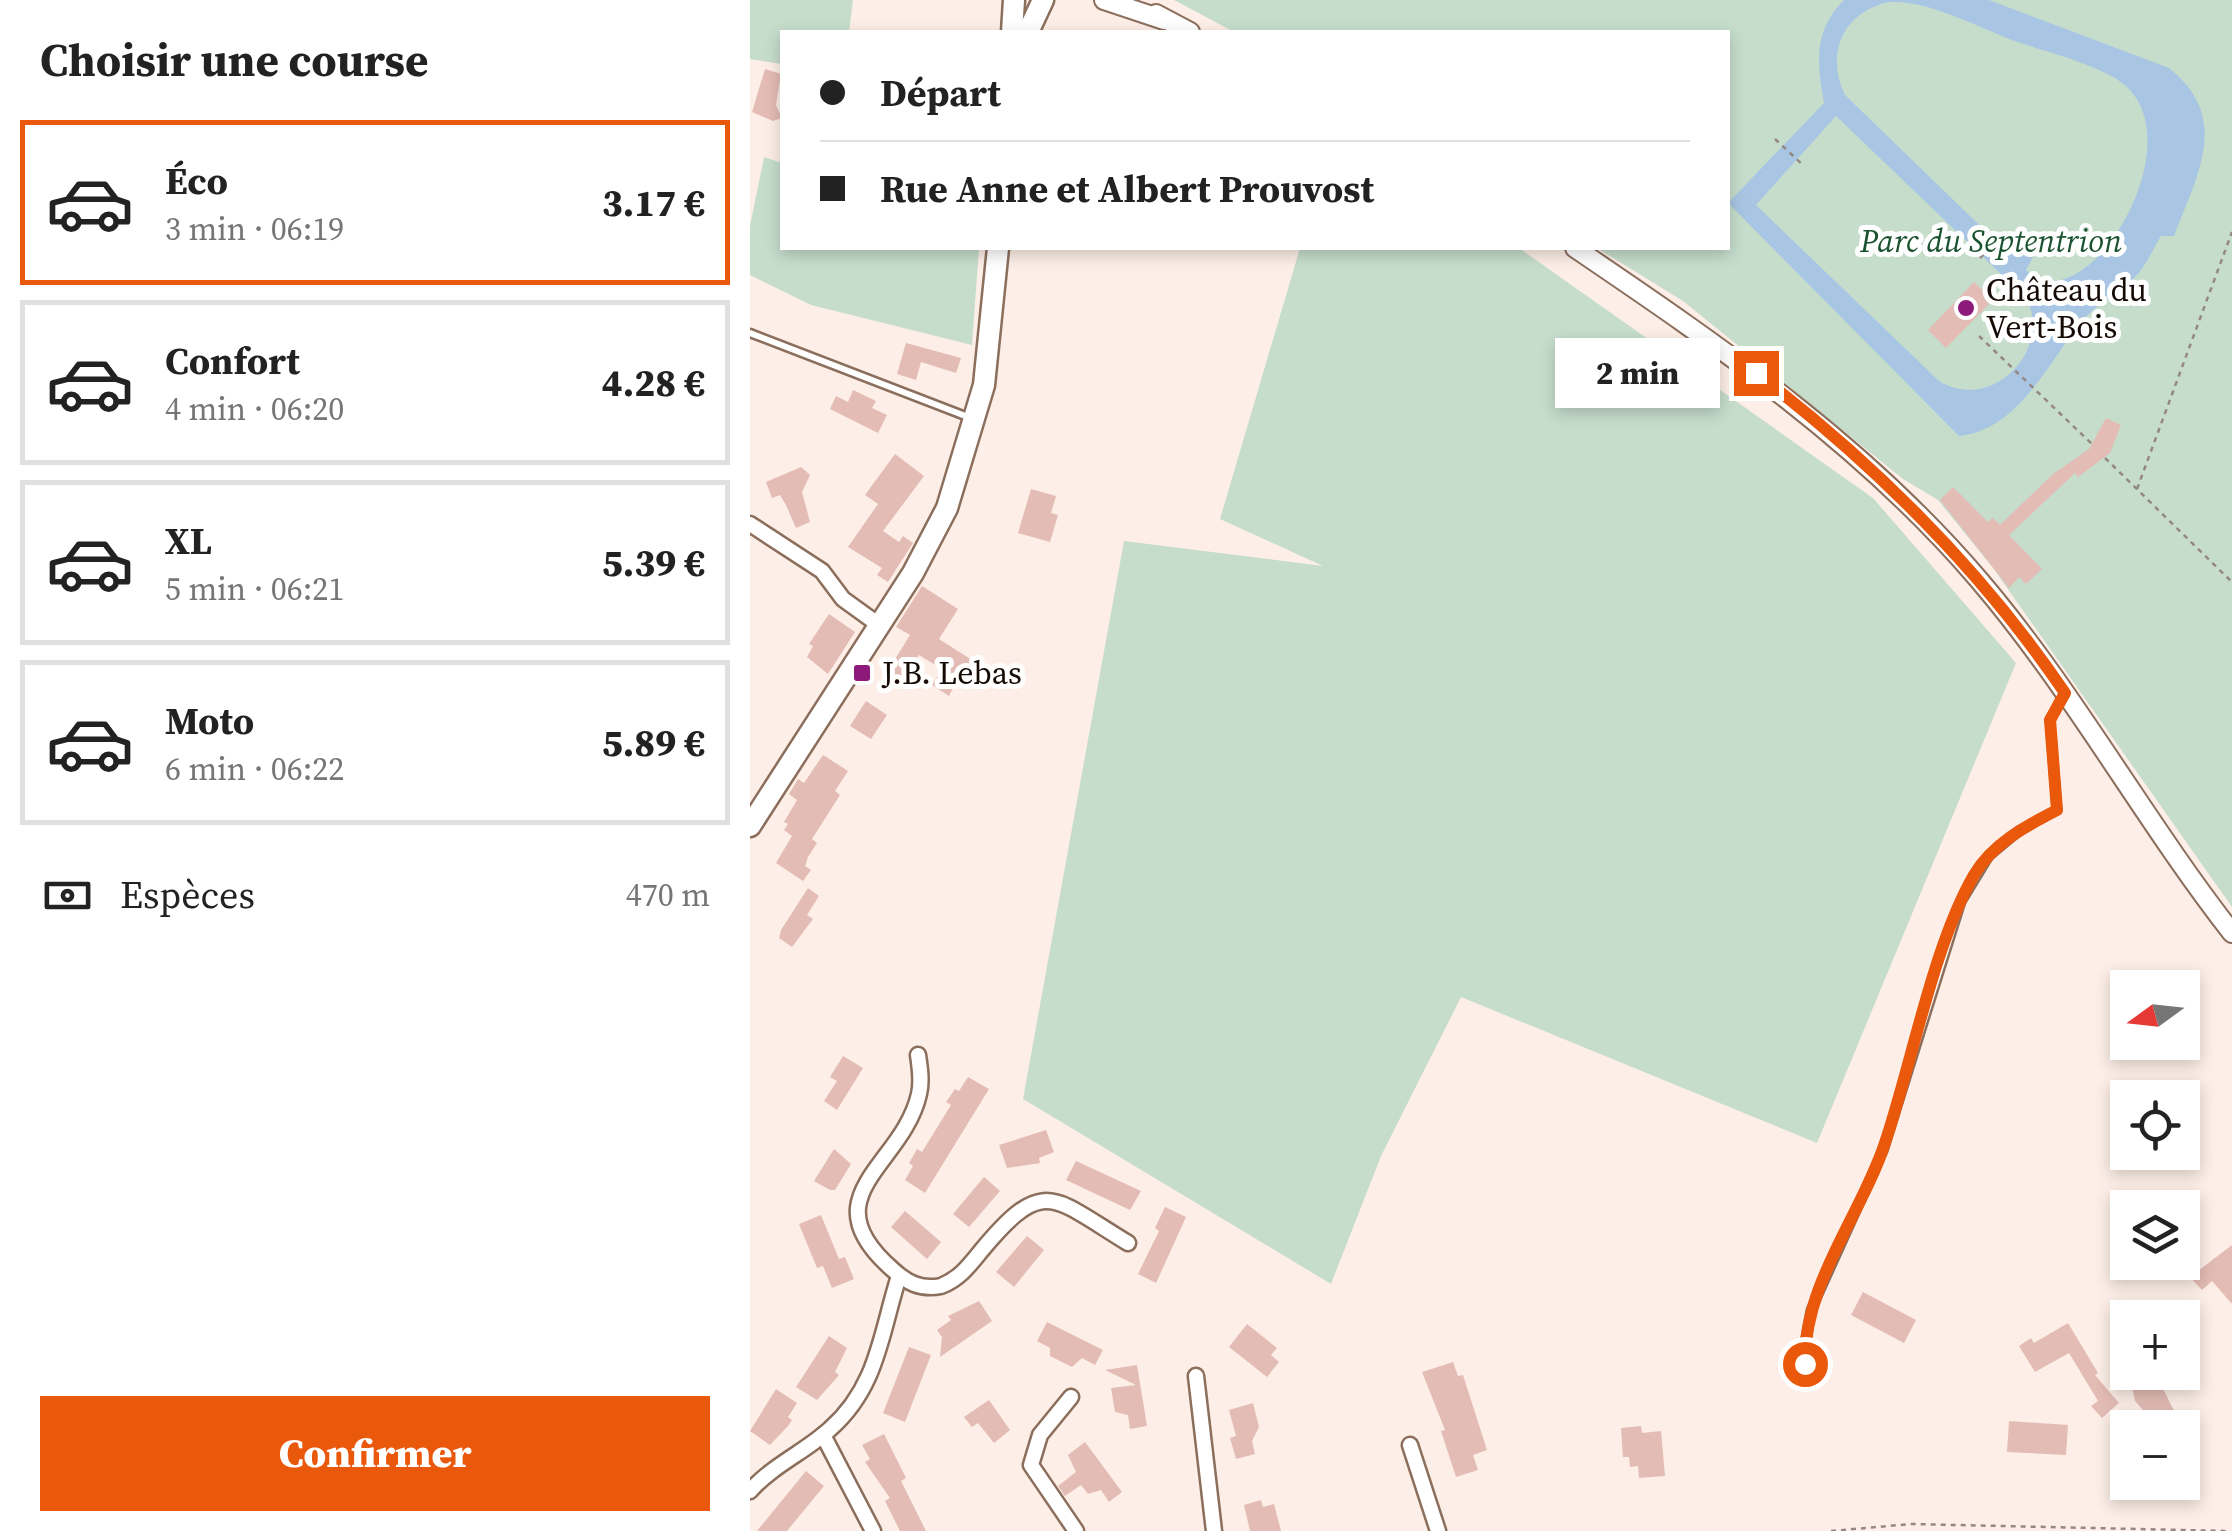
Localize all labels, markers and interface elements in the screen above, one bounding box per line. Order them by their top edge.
text: Choisir une course [40,29,428,91]
text: Départ [880,67,1001,119]
text: Éco [165,155,228,207]
icon: car [45,158,135,248]
text: Rue Anne et Albert Prouvost [880,163,1374,215]
text: 3.17 € [602,177,705,229]
text: 3 min · 06:19 [165,207,344,251]
park label: Parc du Septentrion [1859,219,2122,263]
place label: Château du Vert-Bois [1986,268,2147,349]
marker: Château du Vert-Bois [1955,297,1977,319]
text: Confort [165,335,300,387]
icon: car [45,338,135,428]
callout: 2 min [1556,338,1721,408]
text: 2 min [1596,351,1679,395]
route end [1734,351,1779,396]
text: 4.28 € [602,357,705,409]
text: 4 min · 06:20 [165,387,344,431]
text: XL [165,515,212,567]
icon: car [45,518,135,608]
text: 5.39 € [602,537,705,589]
text: 5 min · 06:21 [165,567,344,611]
place label: J.B. Lebas [881,651,1022,695]
marker: J.B. Lebas [851,662,873,684]
text: Moto [165,695,254,747]
icon: car [45,698,135,788]
text: 5.89 € [602,717,705,769]
text: 6 min · 06:22 [165,747,344,791]
icon: cash [40,868,95,923]
text: Espèces [120,869,255,921]
text: 470 m [626,873,710,917]
north arrow [2110,970,2200,1060]
map controls [2110,970,2200,1500]
button: locate [2110,1080,2200,1170]
button: layers [2110,1190,2200,1280]
button: + [2110,1300,2200,1390]
route start [1783,1342,1828,1387]
button: Confirmer [40,1396,710,1511]
button: − [2110,1410,2200,1500]

